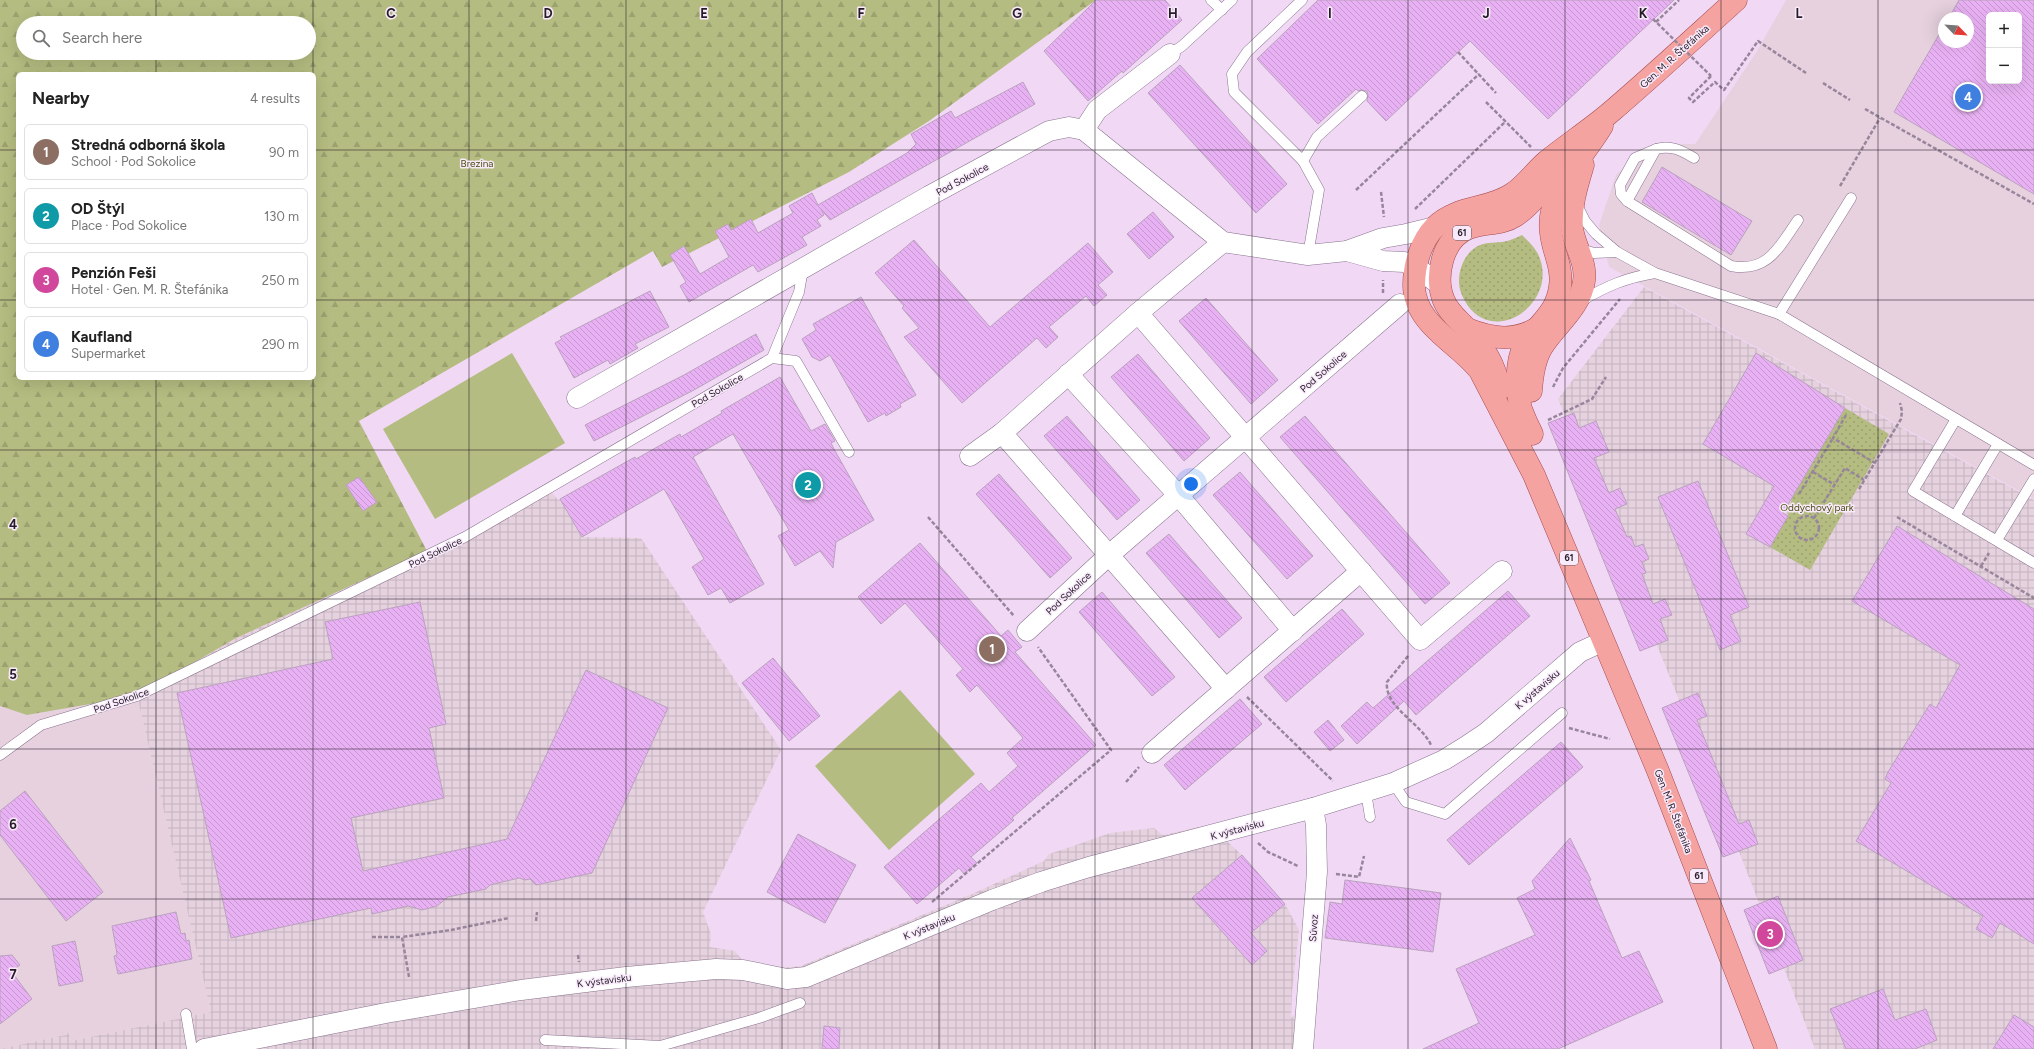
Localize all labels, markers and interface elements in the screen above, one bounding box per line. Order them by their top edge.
text: C [386,6,396,21]
text: D [543,6,553,21]
text: E [700,6,708,21]
text: F [857,6,865,21]
text: G [1012,6,1022,21]
text: H [1168,6,1178,21]
text: I [1328,6,1332,21]
text: J [1482,6,1490,21]
text: K [1639,6,1648,21]
text: L [1796,6,1803,21]
north arrow [1938,12,1974,48]
map controls [1986,12,2022,84]
button: + [1986,12,2022,48]
search box [16,16,316,60]
street label: Gen. M. R. Štefánika [1637,22,1712,91]
icon: search [30,27,52,49]
text: Search here [62,29,142,47]
button: − [1986,48,2022,84]
pin: 4 [1955,82,1981,112]
text: Nearby [32,88,90,108]
text: 4 results [250,91,300,106]
text: Stredná odborná škola [71,136,225,154]
text: 1 [43,145,49,160]
text: 90 m [269,145,299,160]
text: School · Pod Sokolice [71,154,196,169]
park label: Brezina [461,157,493,170]
street label: Pod Sokolice [934,160,991,199]
text: OD Štýl [71,200,124,218]
text: 2 [42,209,50,224]
text: 130 m [264,209,299,224]
text: Place · Pod Sokolice [71,218,187,233]
road number: 61 [1453,226,1471,240]
text: Penzión Feši [71,264,156,282]
text: 3 [42,273,50,288]
text: 250 m [262,273,299,288]
text: Hotel · Gen. M. R. Štefánika [71,282,228,297]
text: Kaufland [71,328,132,346]
text: 4 [42,337,50,352]
text: 290 m [262,337,299,352]
text: Supermarket [71,346,146,361]
street label: Pod Sokolice [1297,347,1350,395]
street label: Pod Sokolice [689,370,746,410]
pin: 2 [795,470,821,500]
your location [1181,474,1201,494]
park label: Oddychový park [1780,501,1854,514]
text: 4 [9,517,17,532]
street label: Pod Sokolice [406,534,464,571]
road number: 61 [1560,551,1578,565]
street label: Pod Sokolice [1043,569,1094,618]
pin: 1 [979,634,1005,664]
street label: K výstavisku [1512,666,1562,712]
text: 5 [9,667,17,682]
street label: Pod Sokolice [92,685,151,716]
street label: Gen. M. R. Štefánika [1652,767,1696,855]
street label: K výstavisku [1209,816,1265,843]
text: 6 [9,817,17,832]
road number: 61 [1690,869,1708,883]
street label: K výstavisku [901,910,957,943]
street label: Súvoz [1306,914,1321,942]
pin: 3 [1757,919,1783,949]
text: 7 [9,967,17,982]
street label: K výstavisku [576,971,632,990]

